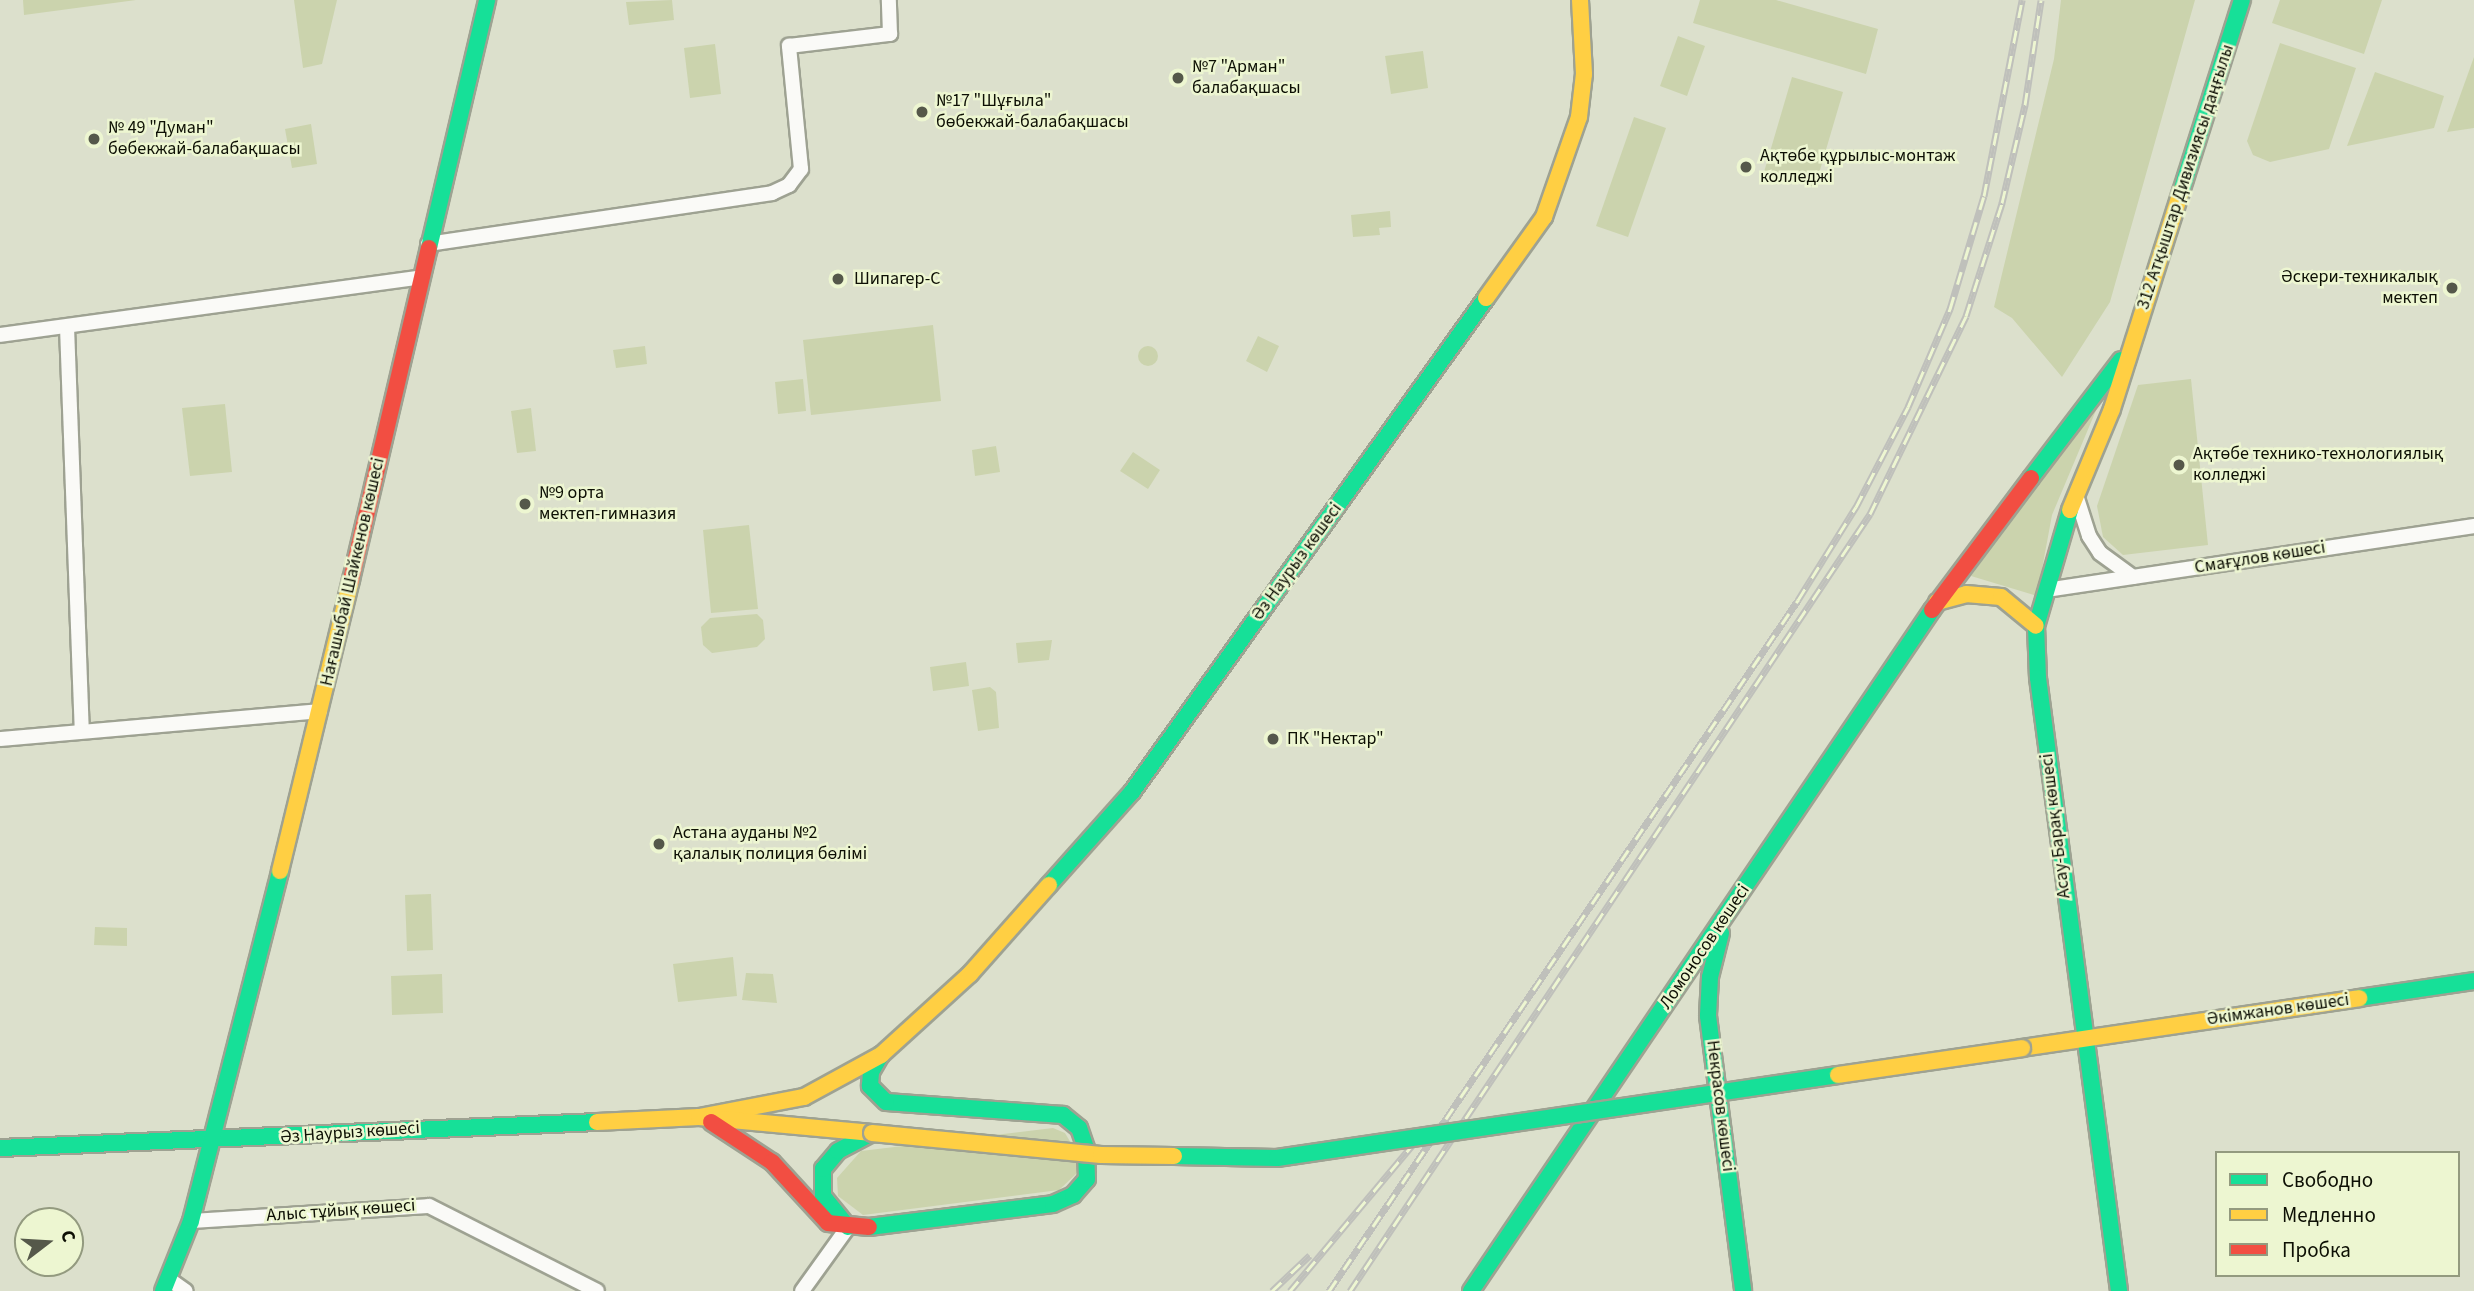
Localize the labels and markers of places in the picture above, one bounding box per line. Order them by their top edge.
place label: №7 "Арман" балабақшасы [1192,57,1301,100]
marker: №7 "Арман" балабақшасы [1170,70,1186,86]
place label: №17 "Шұғыла" бөбекжай-балабақшасы [936,91,1129,134]
marker: №17 "Шұғыла" бөбекжай-балабақшасы [914,104,930,120]
place label: № 49 "Думан" бөбекжай-балабақшасы [108,118,301,160]
marker: № 49 "Думан" бөбекжай-балабақшасы [86,131,102,147]
place label: Ақтөбе құрылыс-монтаж колледжі [1760,146,1955,188]
marker: Ақтөбе құрылыс-монтаж колледжі [1738,159,1754,175]
place label: Әскери-техникалық мектеп [2281,267,2438,310]
place label: Шипагер-С [854,268,941,290]
marker: Шипагер-С [828,269,848,289]
marker: Әскери-техникалық мектеп [2444,280,2460,296]
place label: Ақтөбе технико-технологиялық колледжі [2193,444,2444,486]
marker: Ақтөбе технико-технологиялық колледжі [2171,457,2187,473]
place label: №9 орта мектеп-гимназия [539,483,676,526]
marker: №9 орта мектеп-гимназия [517,496,533,512]
place label: ПК "Нектар" [1287,728,1384,750]
marker: ПК "Нектар" [1265,731,1281,747]
place label: Астана ауданы №2 қалалық полиция бөлімі [673,823,867,866]
marker: Астана ауданы №2 қалалық полиция бөлімі [651,836,667,852]

